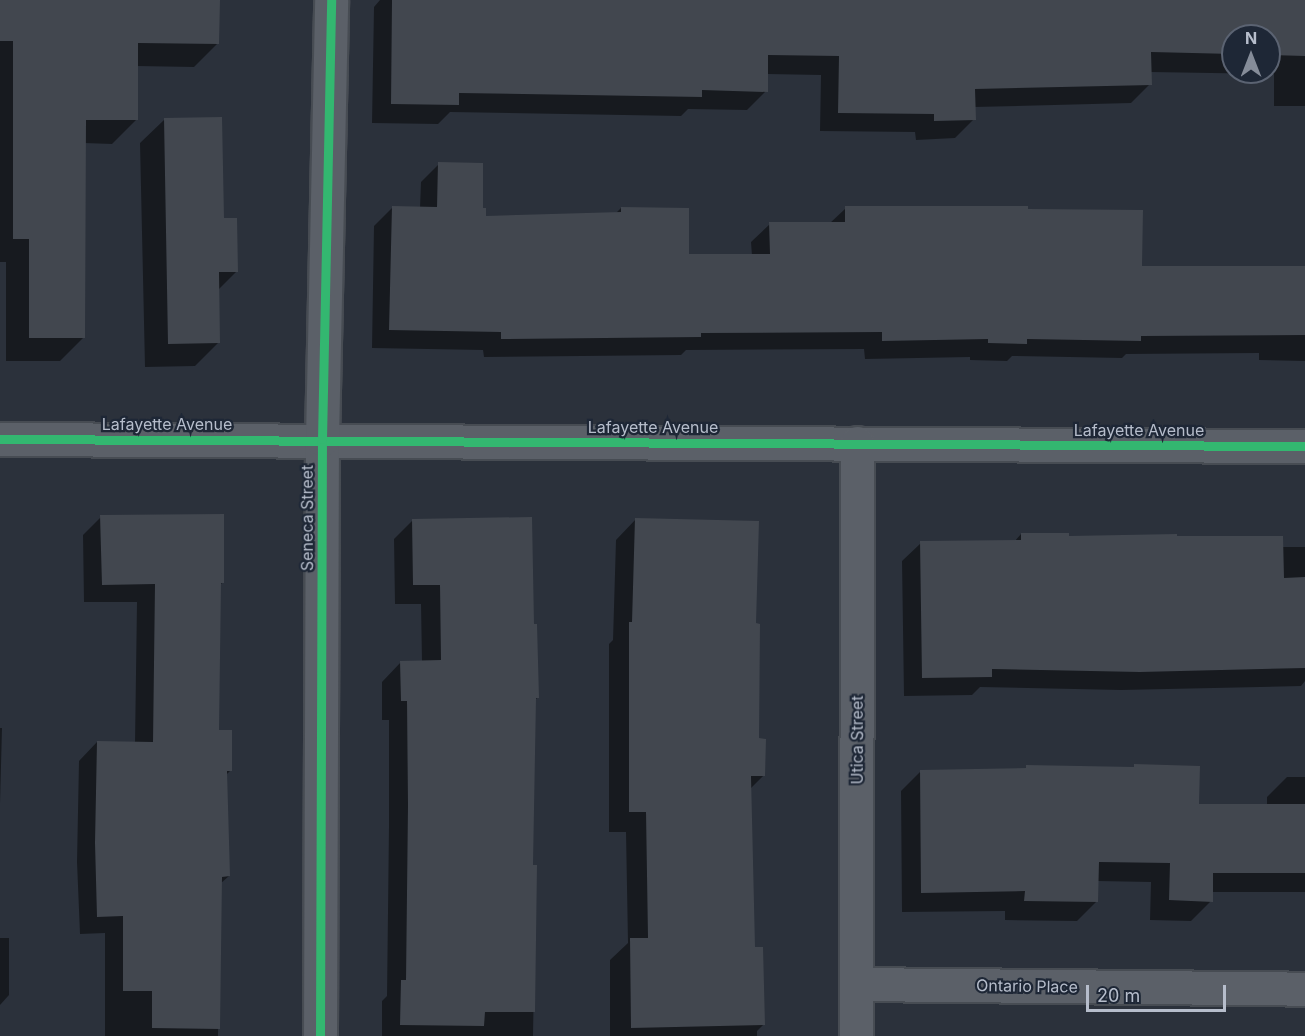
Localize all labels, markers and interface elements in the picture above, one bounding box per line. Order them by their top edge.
north arrow [1221,24,1281,84]
text: N [1245,28,1257,48]
street label: Lafayette Avenue [102,414,232,434]
street label: Lafayette Avenue [588,417,718,437]
street label: Lafayette Avenue [1074,420,1204,440]
street label: Seneca Street [297,465,317,571]
street label: Utica Street [847,696,867,784]
scale bar [1089,973,1228,1011]
street label: Ontario Place [976,976,1078,996]
text: 20 m [1097,985,1140,1006]

